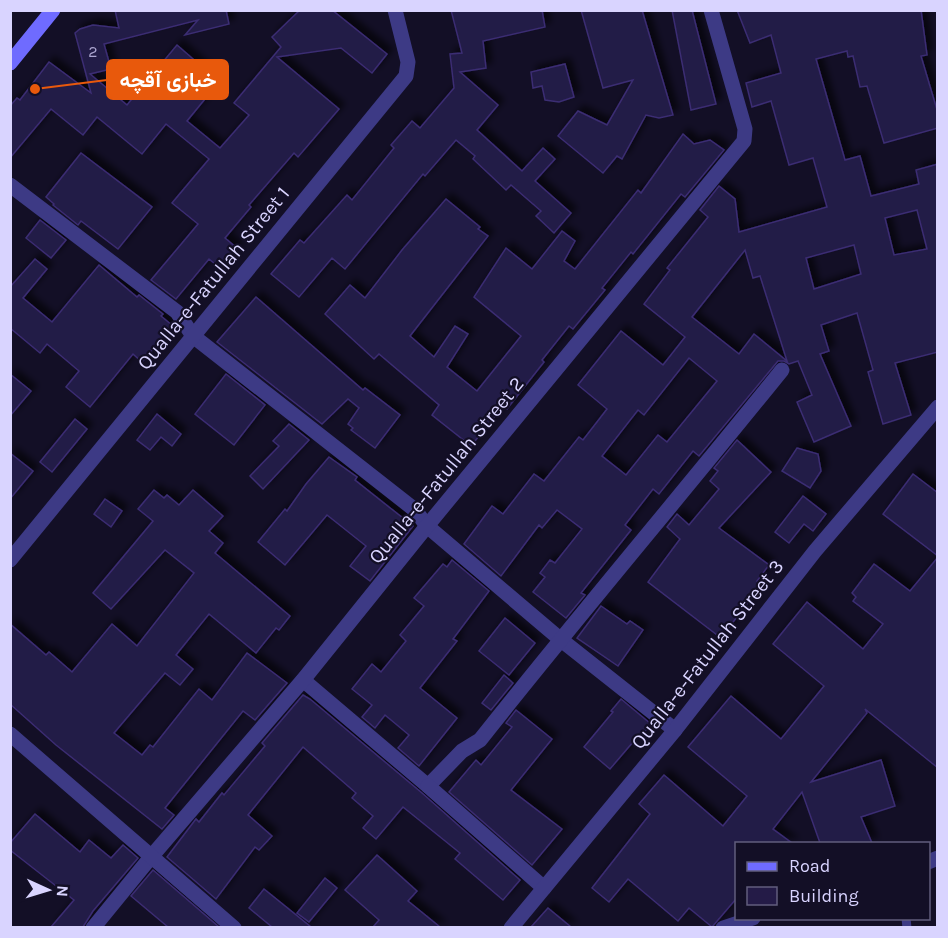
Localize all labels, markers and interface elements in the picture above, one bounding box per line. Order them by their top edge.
house number: 2 [88,42,98,61]
callout: خبازی آقچه [107,60,228,99]
text: خبازی آقچه [120,68,216,94]
street label: Qualla-e-Fatullah Street 1 [133,182,294,374]
street label: Qualla-e-Fatullah Street 2 [364,372,529,568]
street label: Qualla-e-Fatullah Street 3 [626,555,788,753]
legend [735,842,930,920]
text: Road [789,855,830,877]
north arrow [18,860,78,920]
text: N [53,885,72,897]
text: Building [789,885,859,907]

